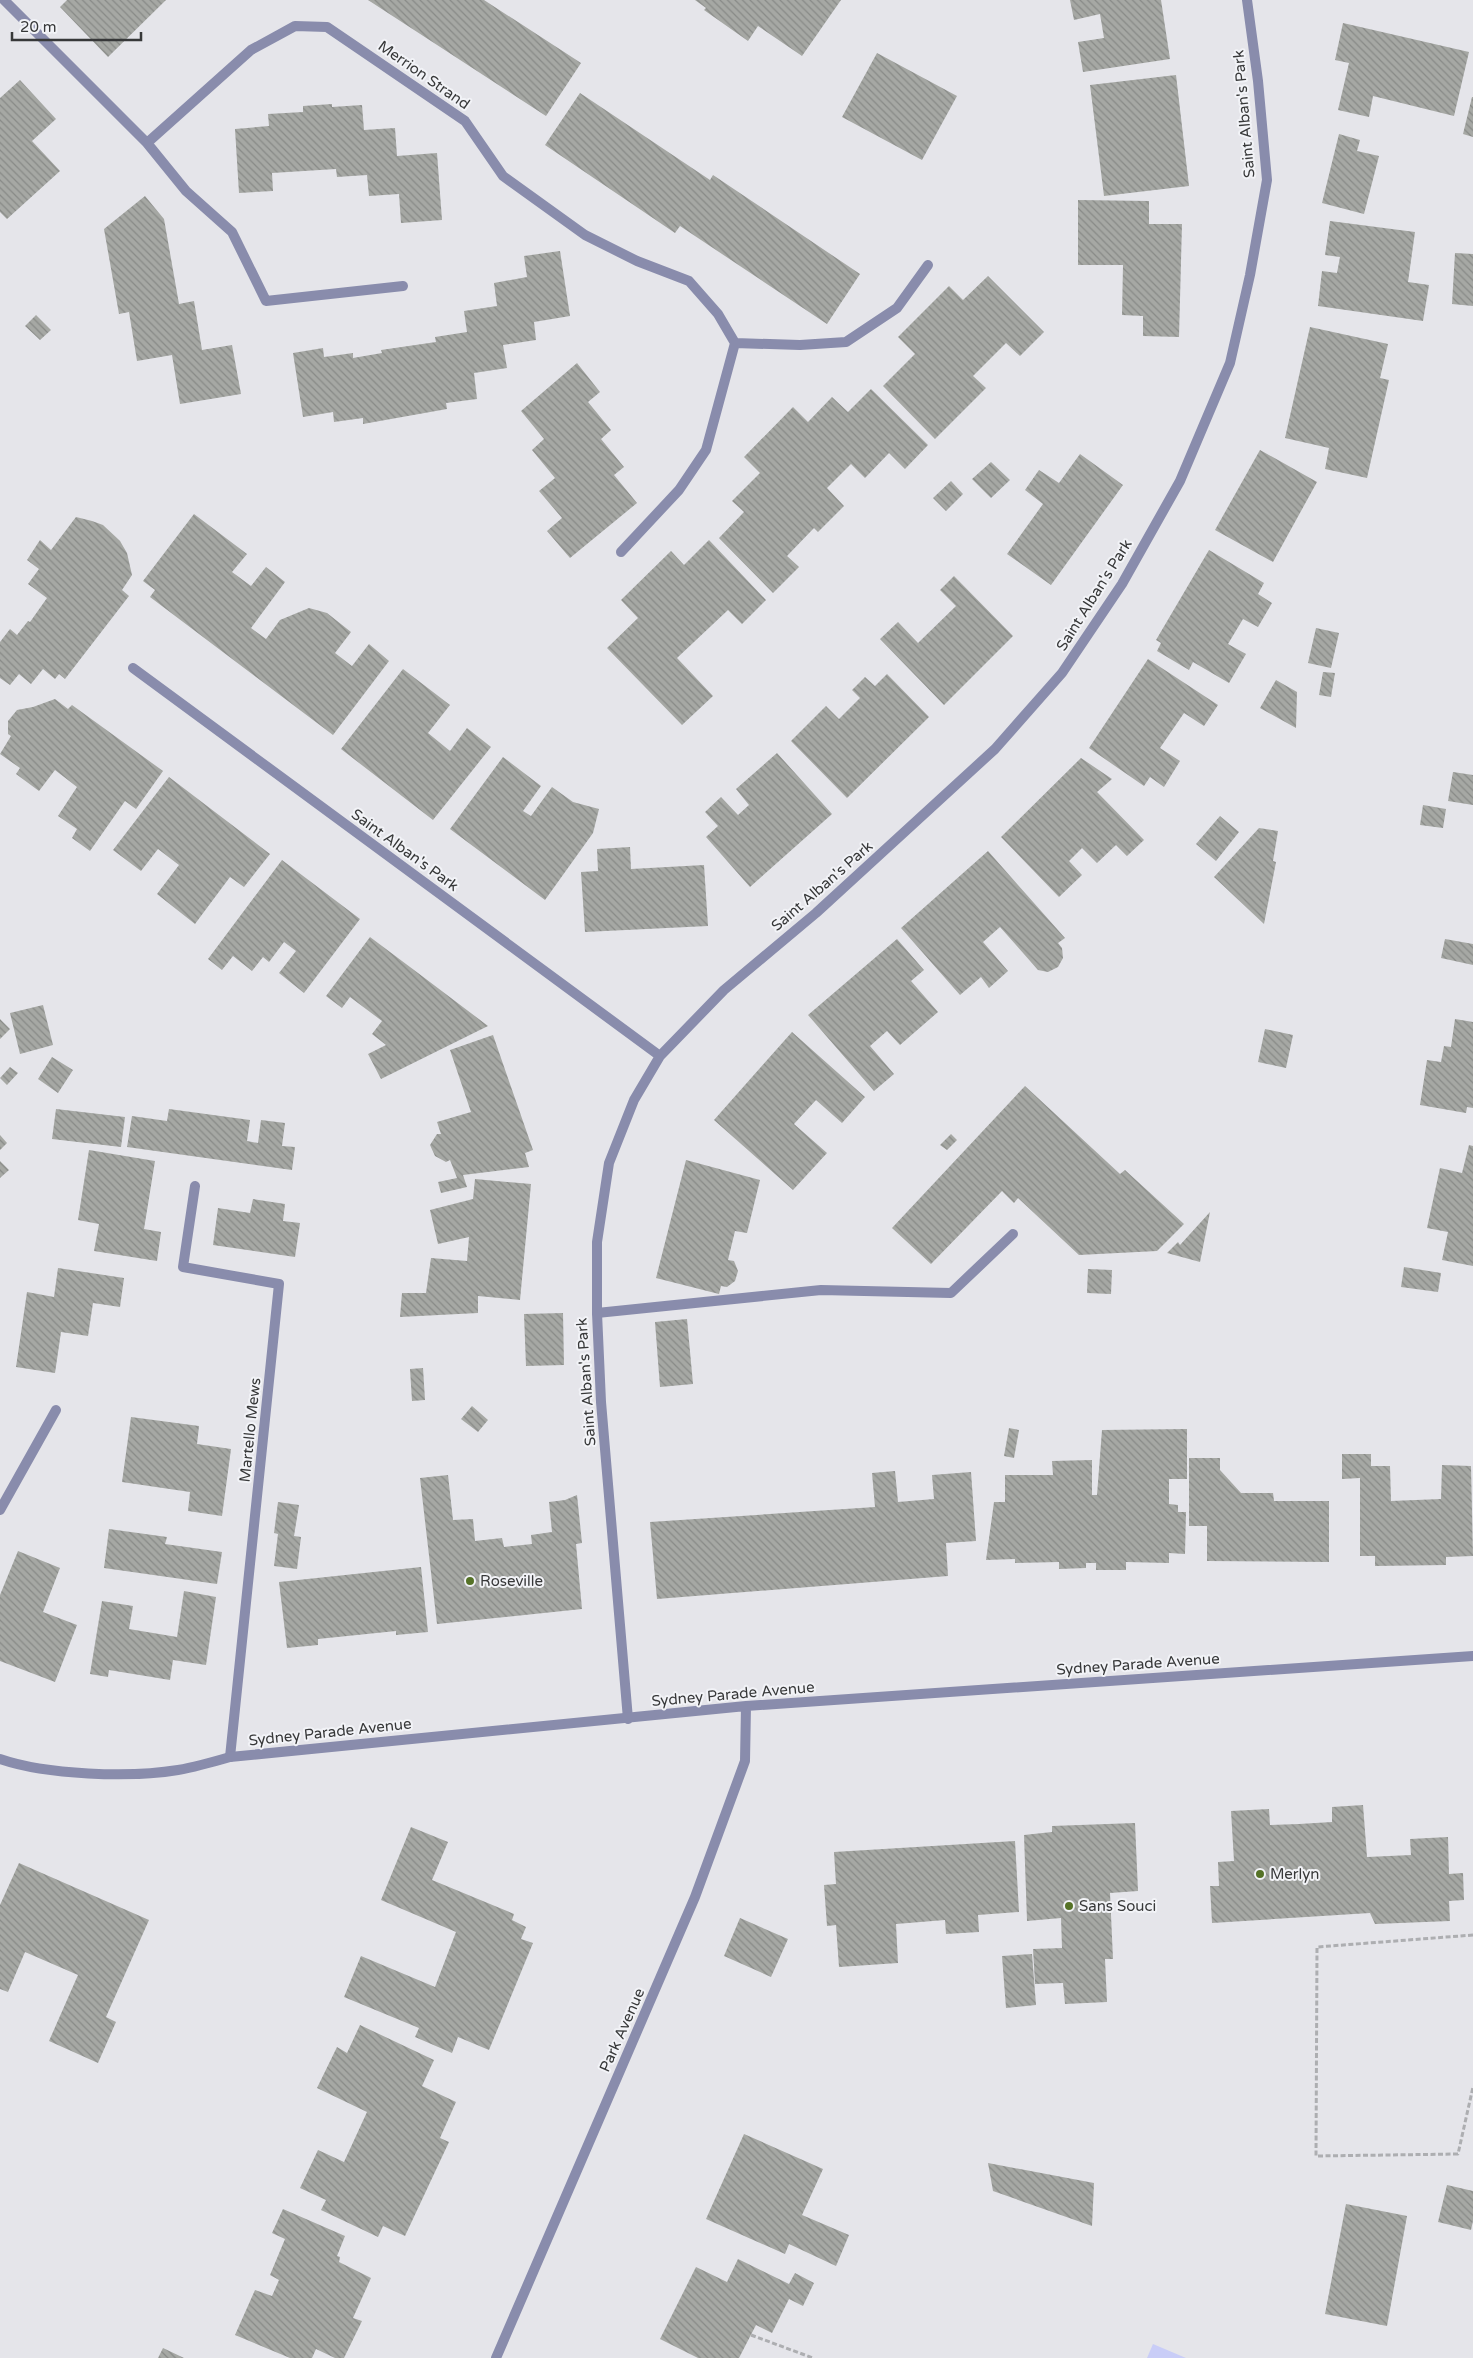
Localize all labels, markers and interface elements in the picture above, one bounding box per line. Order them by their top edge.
scale bar [12,10,141,42]
text: 20 m [20,18,57,36]
street label: Merrion Strand [375,37,473,113]
street label: Saint Alban's Park [1229,49,1259,179]
street label: Saint Alban's Park [1052,536,1136,654]
street label: Saint Alban's Park [348,805,462,895]
street label: Saint Alban's Park [768,837,876,935]
street label: Saint Alban's Park [573,1317,599,1447]
street label: Martello Mews [236,1377,264,1483]
place label: Roseville [480,1572,543,1590]
marker: Roseville [464,1575,476,1587]
street label: Sydney Parade Avenue [1056,1649,1220,1679]
street label: Sydney Parade Avenue [651,1678,815,1710]
street label: Sydney Parade Avenue [248,1715,412,1749]
place label: Merlyn [1270,1865,1319,1883]
marker: Merlyn [1254,1868,1266,1880]
place label: Sans Souci [1079,1897,1156,1915]
marker: Sans Souci [1063,1900,1075,1912]
street label: Park Avenue [596,1985,648,2075]

